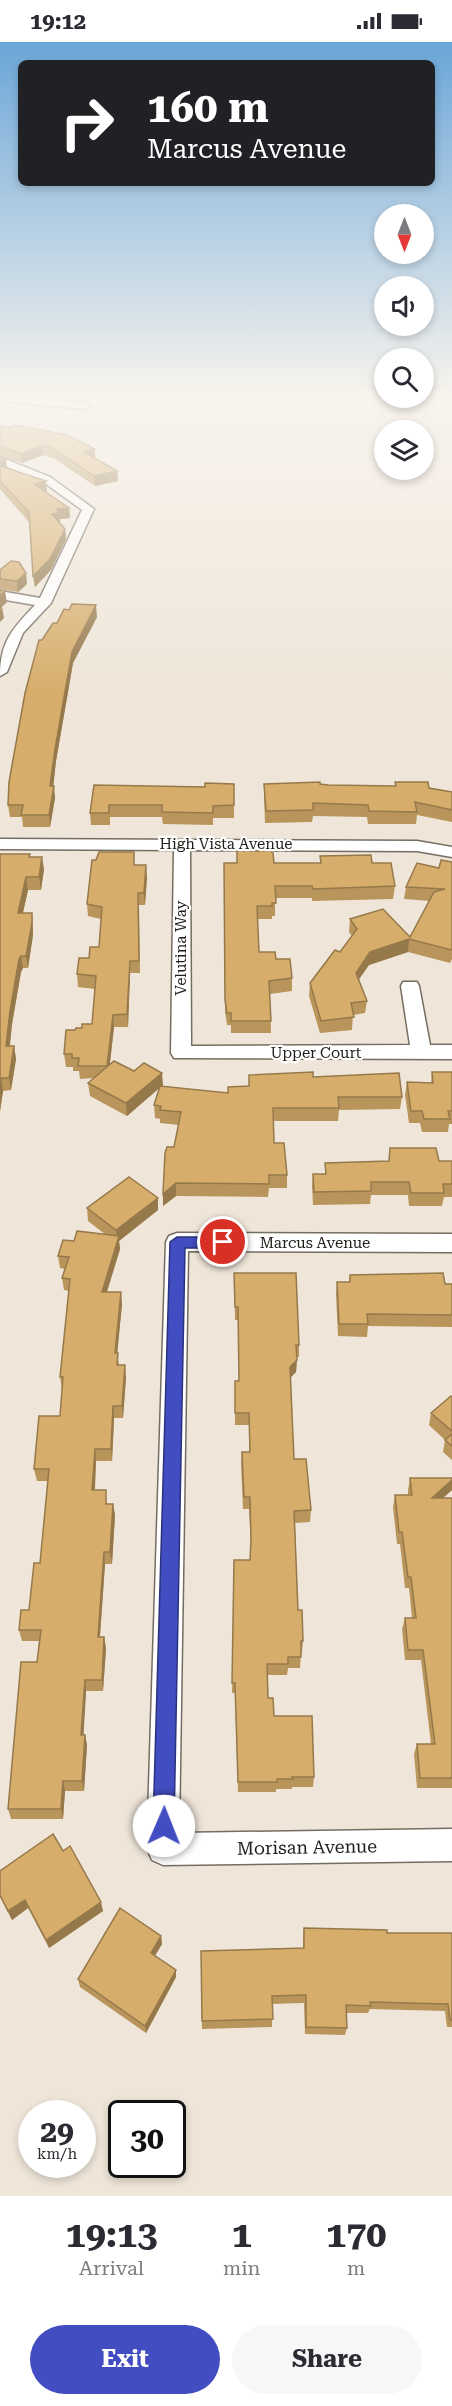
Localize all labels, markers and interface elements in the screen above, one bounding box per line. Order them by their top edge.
text: 19:12 [30,9,86,34]
text: 160 m [147,83,269,132]
icon: right [48,84,126,162]
text: Marcus Avenue [147,133,346,165]
north arrow [374,204,434,264]
map controls [374,204,434,480]
button: sound [374,276,434,336]
button: search [374,348,434,408]
button: layers [374,420,434,480]
street label: High Vista Avenue [160,835,292,853]
street label: Velutina Way [172,900,190,995]
street label: Upper Court [271,1044,362,1062]
pin [197,1216,248,1267]
icon: arrive [206,1225,239,1258]
street label: Marcus Avenue [260,1234,370,1252]
position arrow [132,1794,196,1858]
street label: Morisan Avenue [237,1835,377,1859]
speed limit sign: 30 [108,2100,186,2178]
text: 29 [40,2114,74,2149]
text: km/h [37,2145,77,2163]
text: 19:13 [66,2214,157,2256]
text: 1 [232,2214,252,2256]
text: 170 [326,2214,386,2256]
text: Arrival [79,2256,144,2280]
text: min [223,2256,260,2280]
text: m [347,2256,365,2280]
button: Exit [30,2325,220,2394]
button: Share [232,2325,422,2394]

